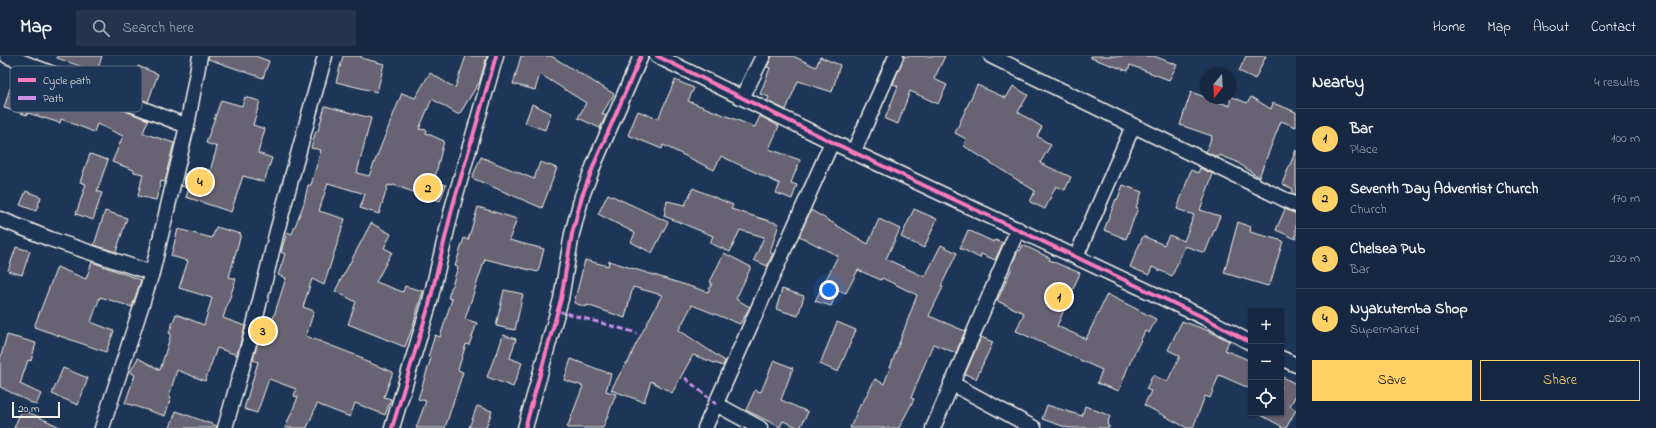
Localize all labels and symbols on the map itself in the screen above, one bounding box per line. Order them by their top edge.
legend [10,66,142,112]
north arrow [1200,68,1236,104]
text: Cycle path [43,73,91,90]
text: Path [43,91,64,107]
pin: 4 [187,167,213,197]
pin: 2 [415,173,441,203]
your location [819,280,839,300]
pin: 1 [1046,282,1072,312]
pin: 3 [250,316,276,346]
scale bar [12,400,60,419]

